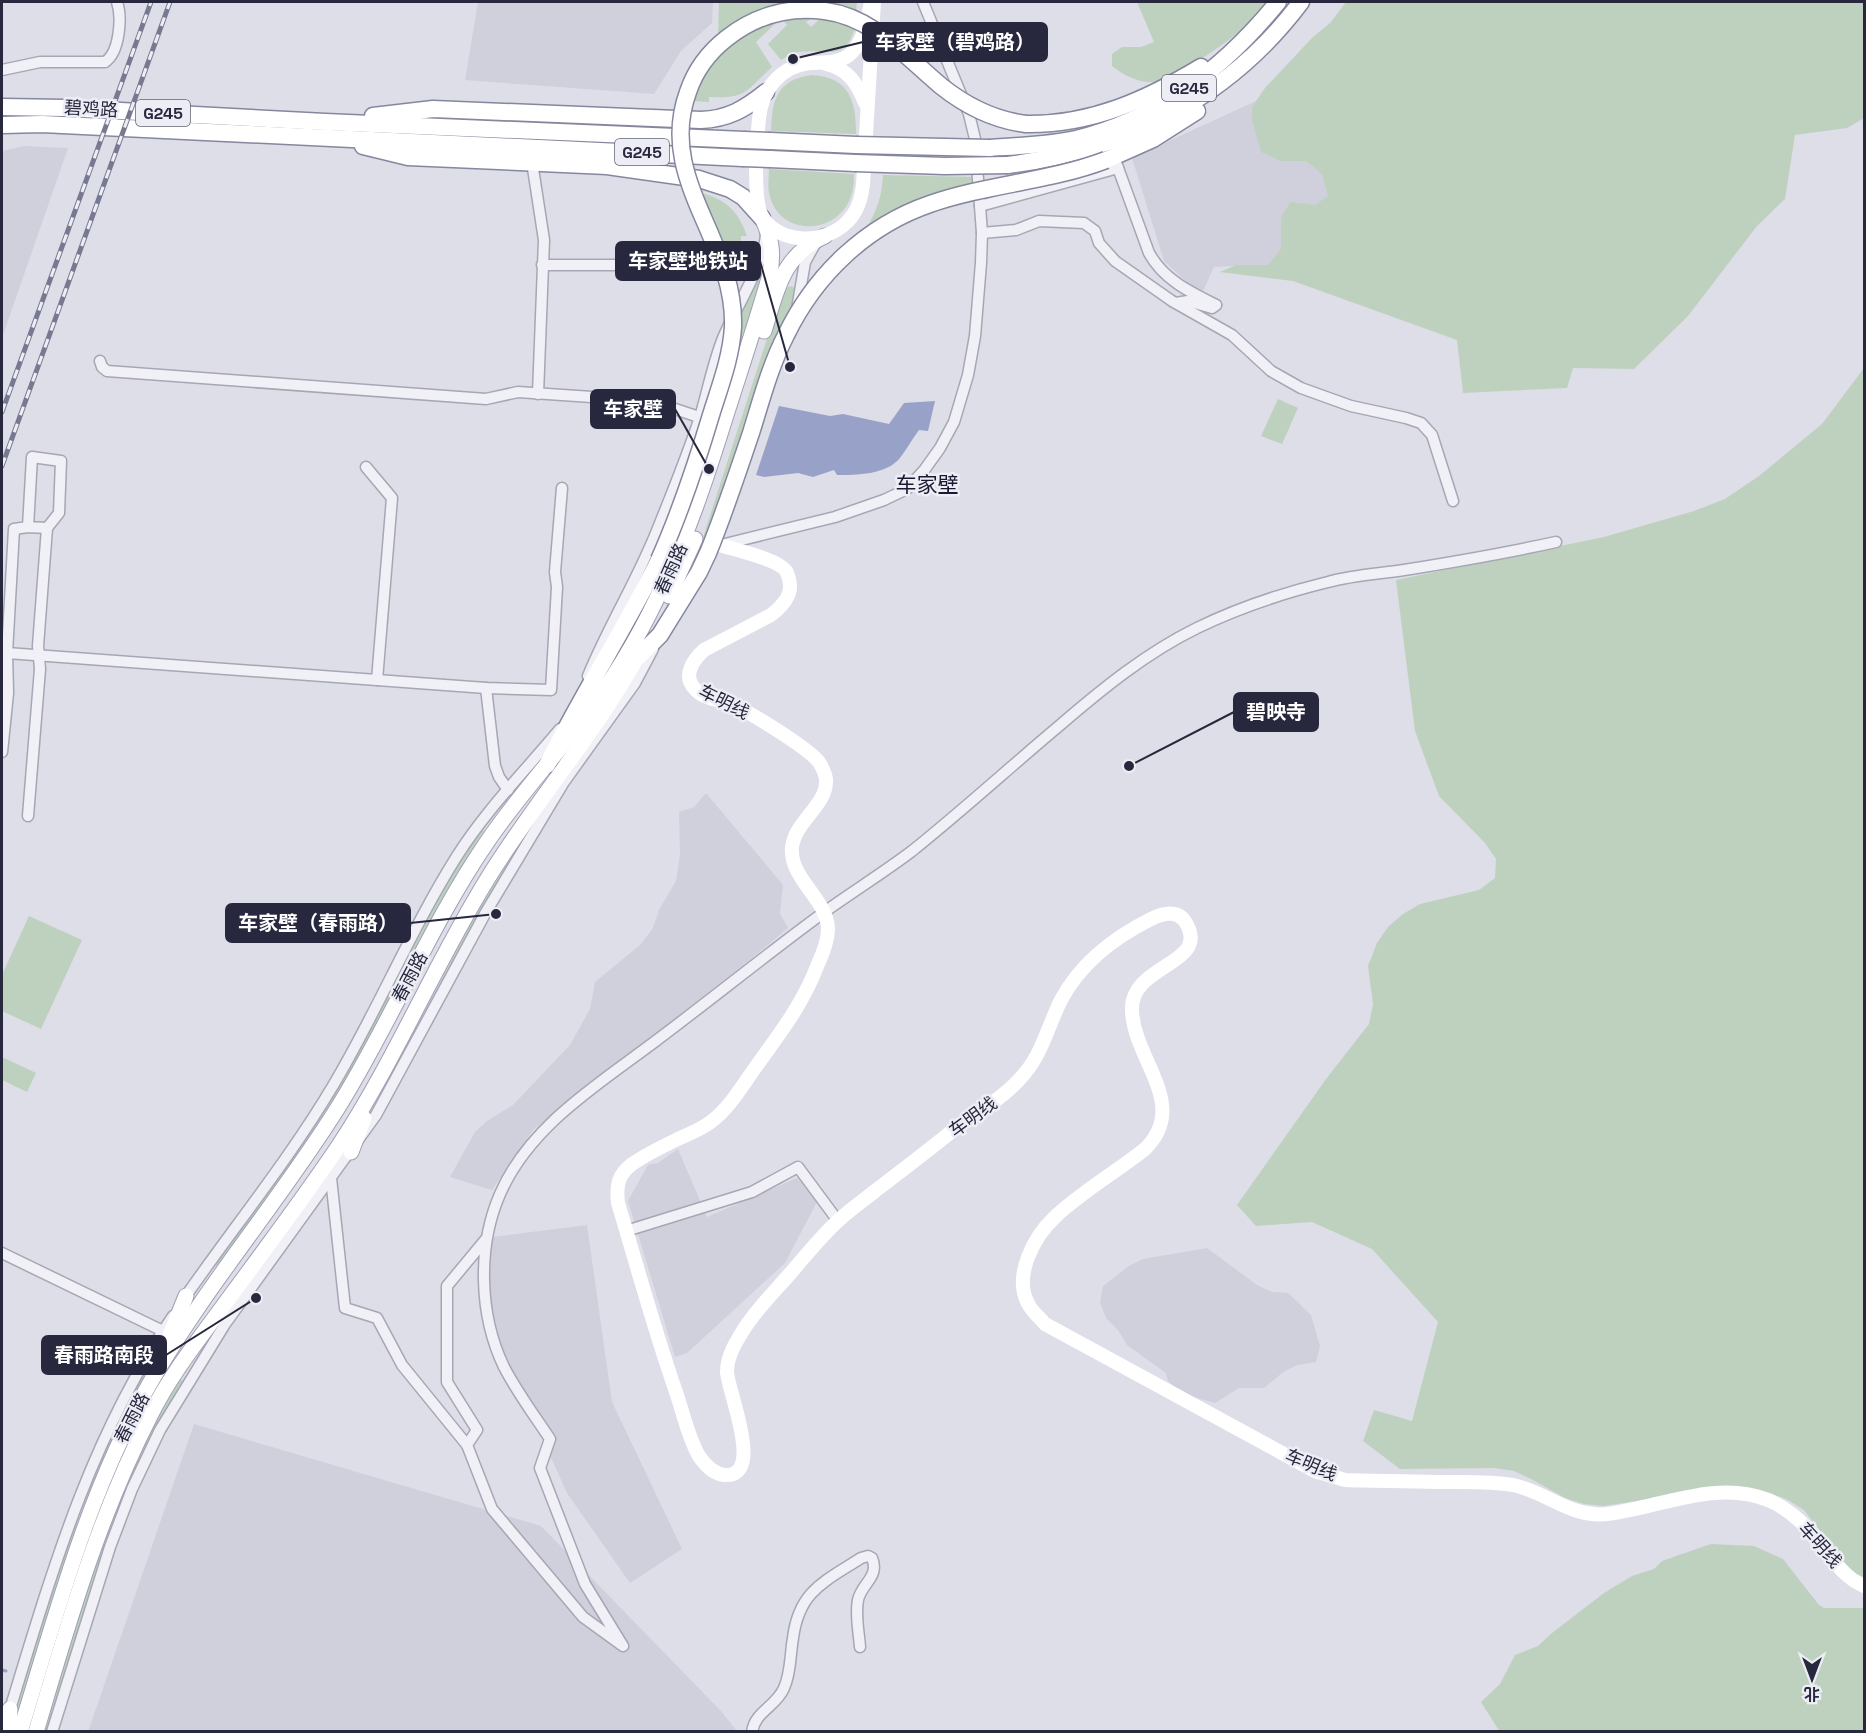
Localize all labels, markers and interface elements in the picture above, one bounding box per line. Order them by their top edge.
callout: 车家壁（碧鸡路） [863,23,1047,61]
text: 车家壁（碧鸡路） [875,29,1035,55]
road number: G245 [1162,75,1216,101]
street label: 碧鸡路 [63,96,119,121]
road number: G245 [136,100,190,126]
road number: G245 [615,139,669,165]
callout: 车家壁地铁站 [616,242,760,280]
text: 车家壁地铁站 [628,248,748,274]
callout: 车家壁 [591,390,675,428]
text: 车家壁 [603,396,663,422]
district label: 车家壁 [896,471,959,498]
street label: 春雨路 [649,539,692,598]
street label: 车明线 [695,679,754,724]
callout: 碧映寺 [1234,693,1318,731]
text: 碧映寺 [1246,699,1306,725]
callout: 车家壁（春雨路） [226,904,410,942]
text: 车家壁（春雨路） [238,910,398,936]
street label: 春雨路 [387,948,432,1006]
street label: 车明线 [944,1091,1001,1142]
callout: 春雨路南段 [42,1336,166,1374]
text: 春雨路南段 [54,1342,154,1368]
street label: 春雨路 [109,1388,154,1447]
street label: 车明线 [1282,1443,1341,1486]
street label: 车明线 [1794,1517,1847,1572]
north arrow [1782,1649,1842,1709]
text: 北 [1804,1683,1820,1704]

